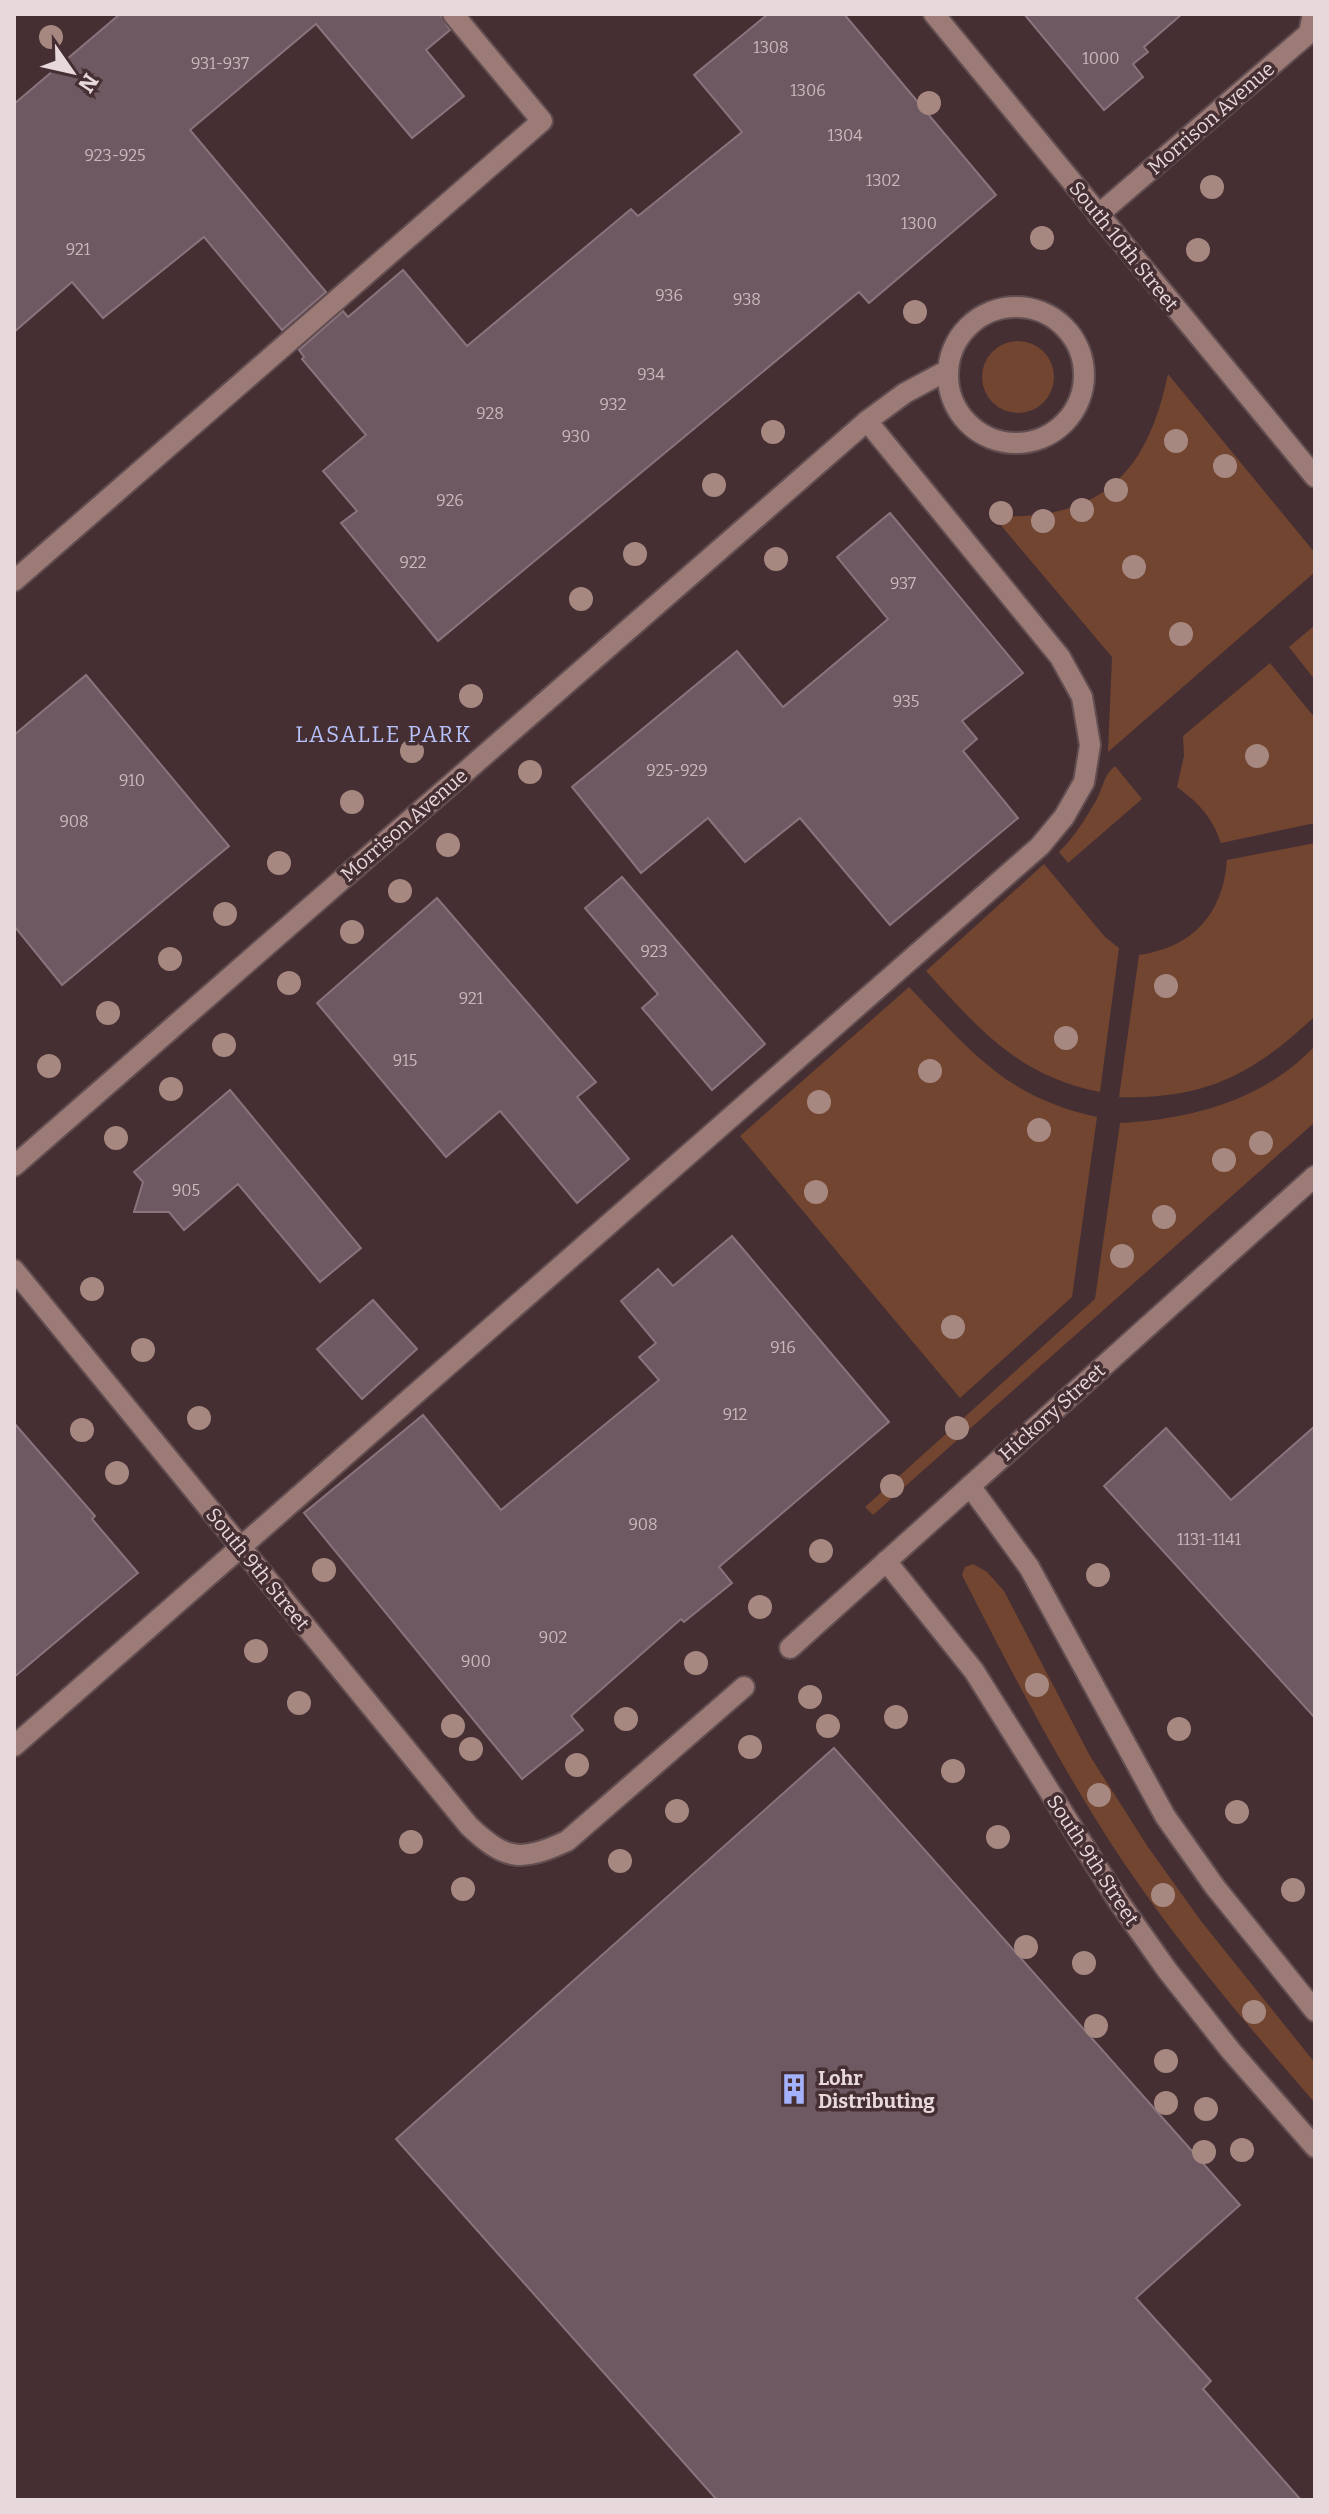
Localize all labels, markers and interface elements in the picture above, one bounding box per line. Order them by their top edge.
north arrow [32,32,112,112]
house number: 1308 [753,38,789,57]
house number: 1000 [1082,49,1120,68]
house number: 931-937 [191,54,249,73]
street label: Morrison Avenue [1143,56,1279,180]
text: N [72,68,104,98]
house number: 1306 [790,81,826,100]
house number: 1304 [827,126,863,145]
house number: 923-925 [84,146,146,165]
house number: 1302 [866,171,900,190]
street label: South 10th Street [1064,176,1184,316]
house number: 1300 [901,214,937,233]
house number: 921 [66,240,91,259]
house number: 936 [655,286,683,305]
house number: 938 [733,290,761,309]
house number: 934 [637,365,665,384]
house number: 932 [600,395,626,414]
house number: 928 [476,404,504,423]
house number: 930 [562,427,590,446]
house number: 926 [436,491,464,510]
house number: 922 [400,553,426,572]
house number: 937 [890,574,916,593]
house number: 935 [893,692,919,711]
district label: LASALLE PARK [295,721,473,748]
house number: 925-929 [646,761,708,780]
street label: Morrison Avenue [336,763,472,887]
house number: 910 [119,771,145,790]
house number: 908 [59,812,89,831]
house number: 923 [640,942,668,961]
house number: 921 [459,989,484,1008]
house number: 915 [393,1051,417,1070]
house number: 905 [172,1181,200,1200]
house number: 916 [770,1338,796,1357]
street label: Hickory Street [994,1358,1110,1466]
house number: 912 [723,1405,747,1424]
street label: South 9th Street [201,1503,315,1635]
house number: 908 [628,1515,658,1534]
house number: 1131-1141 [1177,1530,1242,1549]
house number: 902 [539,1628,567,1647]
house number: 900 [461,1652,491,1671]
street label: South 9th Street [1042,1790,1144,1930]
place label: Lohr Distributing [818,2066,935,2113]
building icon: Lohr Distributing [777,2072,811,2106]

